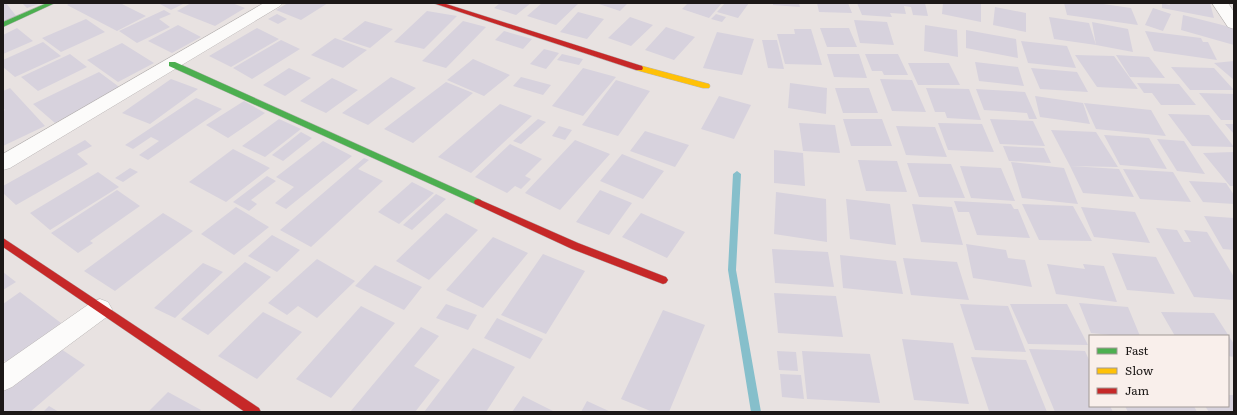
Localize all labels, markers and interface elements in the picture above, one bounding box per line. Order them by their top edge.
legend [1089,335,1229,407]
text: Fast [1125,341,1149,359]
text: Slow [1125,361,1154,379]
text: Jam [1125,381,1150,399]

